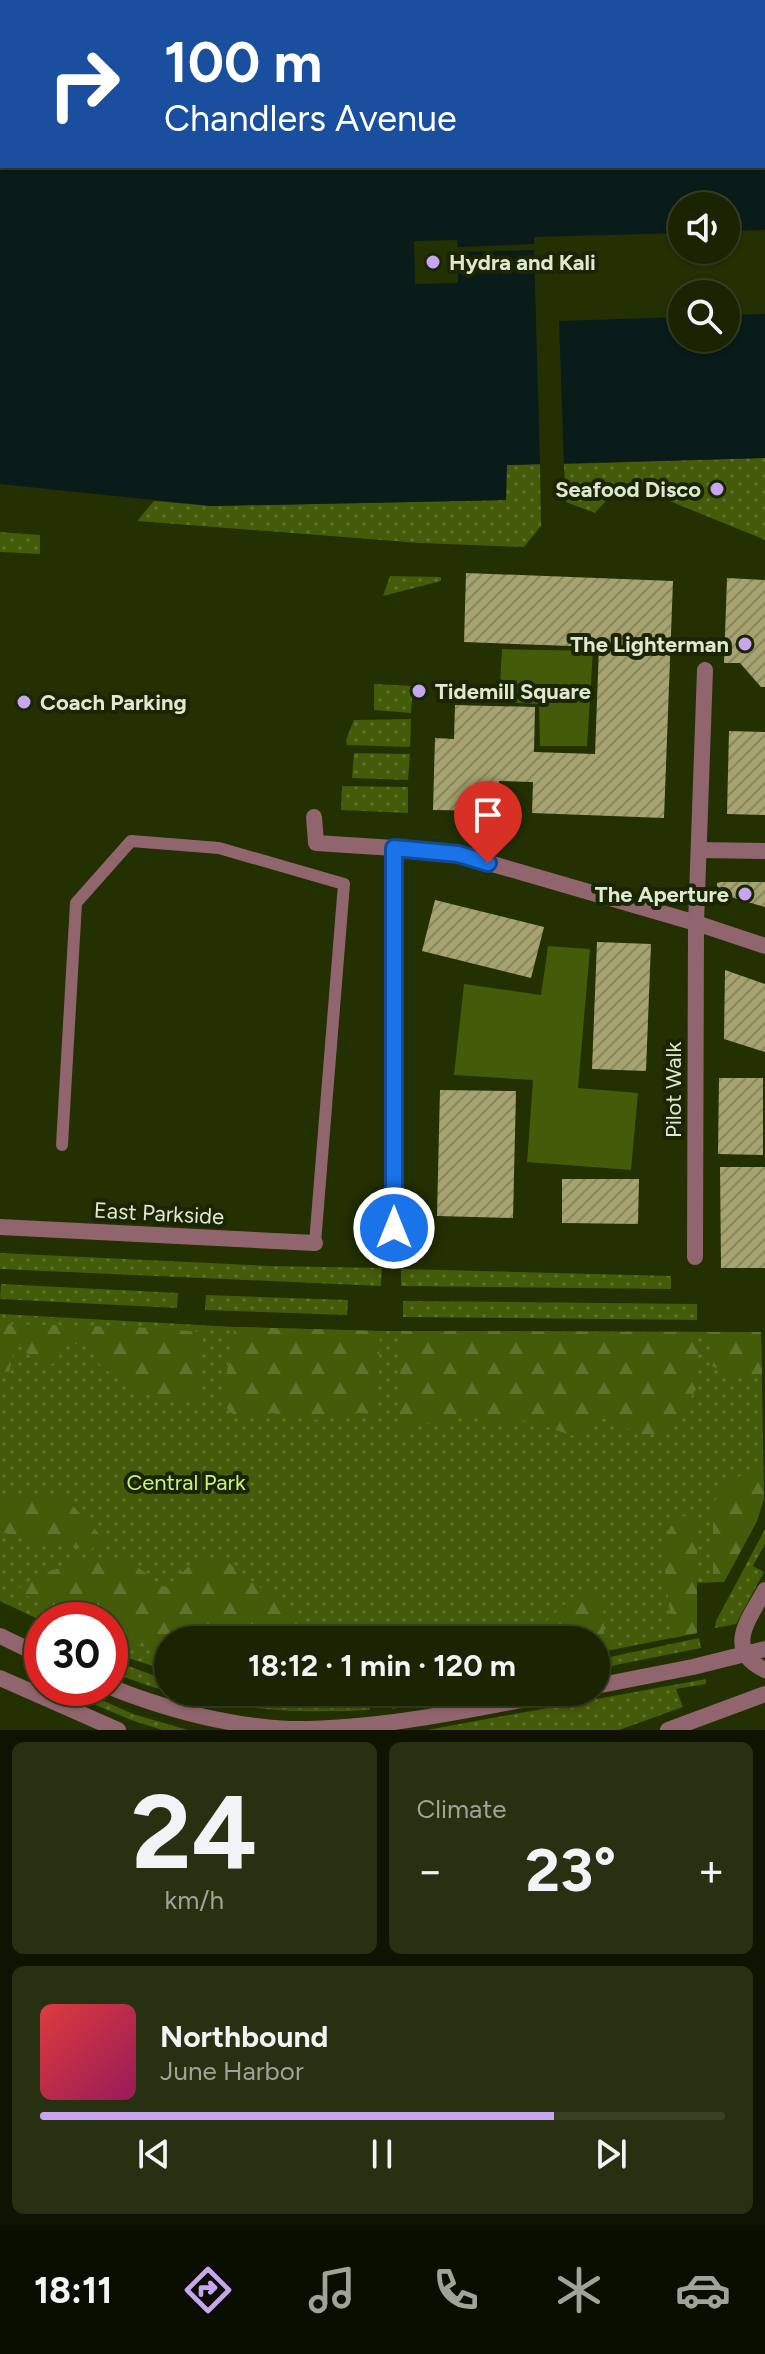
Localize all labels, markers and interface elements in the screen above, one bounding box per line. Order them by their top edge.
text: 100 m [164,29,322,96]
icon: right [32,32,136,136]
text: Chandlers Avenue [164,97,457,140]
map controls [668,192,740,352]
button: sound [668,192,740,264]
place label: Hydra and Kali [449,249,596,276]
marker: Hydra and Kali [424,253,442,271]
button: search [668,280,740,352]
place label: Seafood Disco [555,476,701,503]
marker: Seafood Disco [708,480,726,498]
place label: The Lighterman [570,631,729,658]
marker: The Lighterman [736,635,754,653]
place label: Tidemill Square [435,678,591,705]
marker: Tidemill Square [410,682,428,700]
place label: Coach Parking [40,689,187,716]
marker: Coach Parking [15,693,33,711]
pin [454,781,522,863]
icon: arrive [466,793,510,837]
place label: The Aperture [595,881,729,908]
marker: The Aperture [736,885,754,903]
street label: Pilot Walk [660,1042,687,1138]
position arrow [352,1186,436,1270]
street label: East Parkside [93,1197,225,1230]
park label: Central Park [126,1469,246,1496]
speed limit sign: 30 [24,1602,128,1706]
text: 18:12 · 1 min · 120 m [248,1647,516,1684]
text: 24 [131,1769,257,1894]
text: Climate [417,1793,506,1825]
text: 23° [525,1834,616,1906]
text: − [417,1844,444,1897]
text: + [698,1844,725,1897]
text: km/h [165,1884,224,1916]
text: Northbound [160,2018,328,2055]
text: June Harbor [160,2055,304,2087]
icon: previous [132,2132,176,2176]
icon: pause [360,2132,404,2176]
icon: next [589,2132,633,2176]
icon: directions [180,2262,236,2318]
icon: music [304,2262,360,2318]
icon: phone [428,2262,484,2318]
icon: climate [551,2262,607,2318]
icon: car [675,2262,731,2318]
text: 18:11 [34,2269,112,2312]

